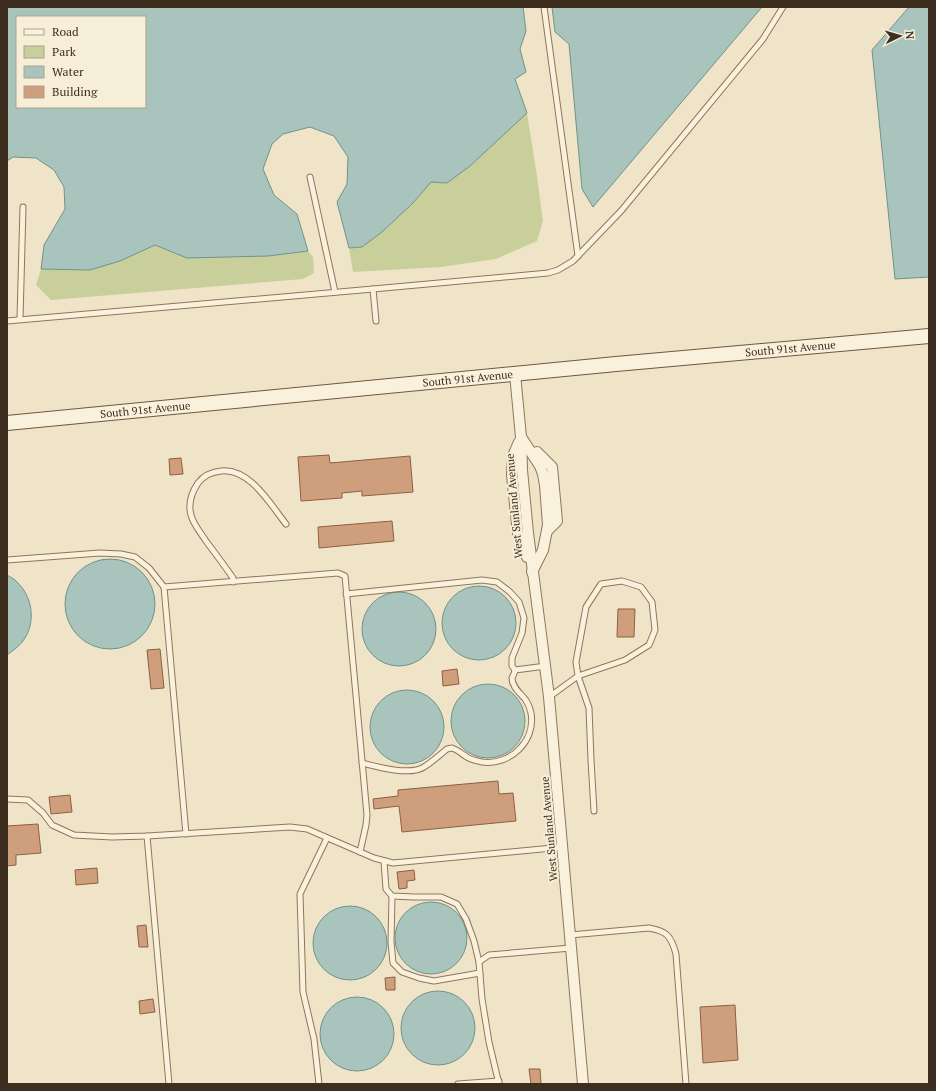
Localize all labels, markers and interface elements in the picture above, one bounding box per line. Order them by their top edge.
legend [16,16,146,108]
north arrow [880,16,920,56]
text: Road [52,24,79,39]
text: N [903,30,917,41]
text: Park [52,44,77,59]
text: Water [52,64,84,79]
text: Building [52,84,98,99]
street label: South 91st Avenue [745,337,837,359]
street label: South 91st Avenue [422,367,514,390]
street label: South 91st Avenue [100,398,192,421]
street label: West Sunland Avenue [502,452,526,559]
street label: West Sunland Avenue [537,775,561,882]

